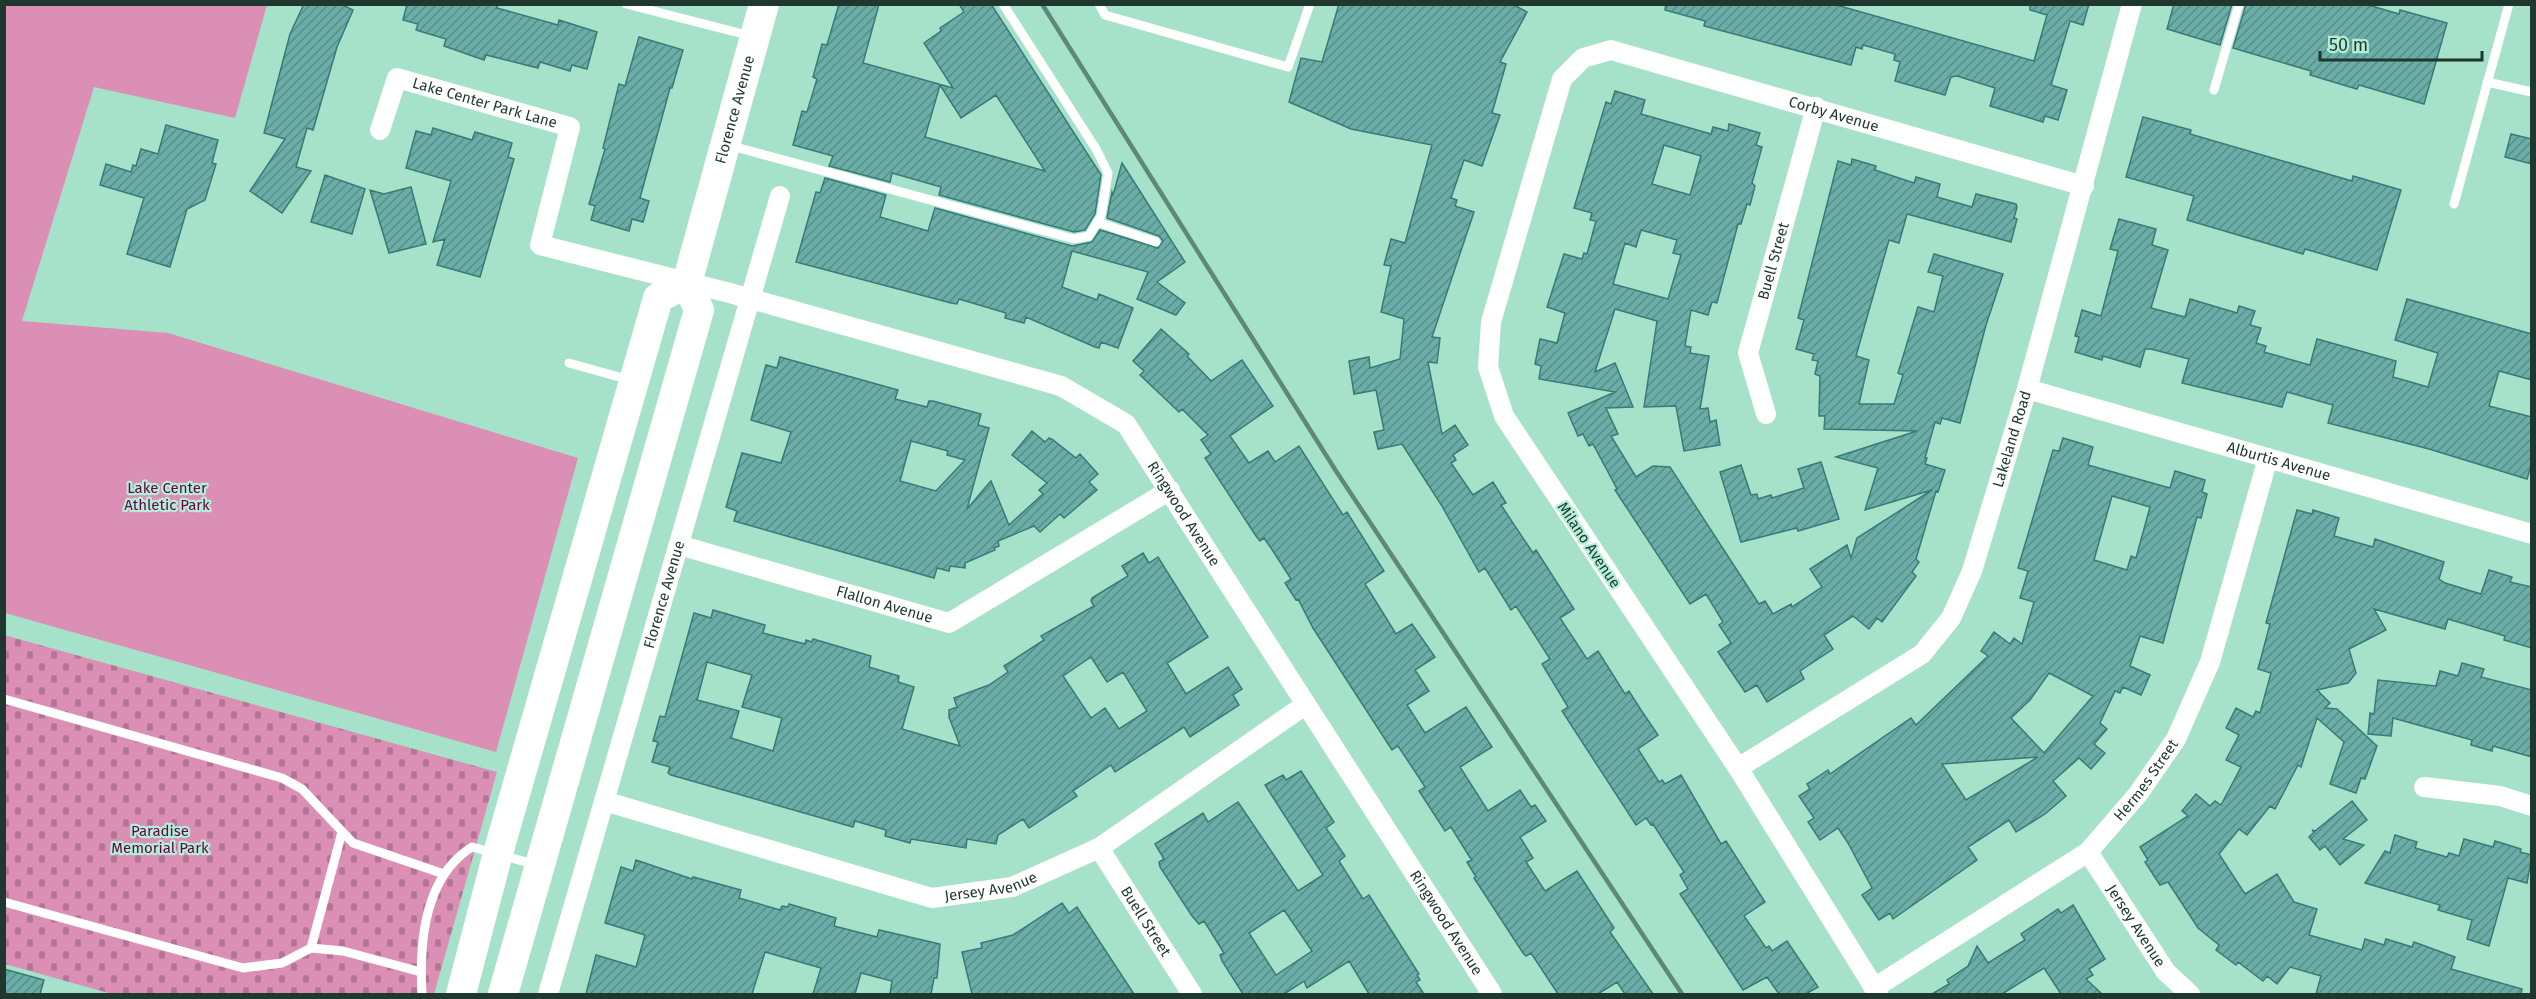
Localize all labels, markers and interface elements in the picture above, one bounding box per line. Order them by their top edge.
scale bar [2320,24,2482,62]
text: 50 m [2329,34,2368,56]
street label: Florence Avenue [711,53,758,166]
street label: Lake Center Park Lane [410,74,559,132]
street label: Corby Avenue [1787,93,1881,136]
street label: Buell Street [1754,220,1793,302]
street label: Lakeland Road [1989,389,2035,490]
street label: Alburtis Avenue [2225,438,2333,485]
street label: Ringwood Avenue [1143,458,1224,570]
park label: Lake Center Athletic Park [124,479,210,514]
street label: Milano Avenue [1554,499,1624,591]
street label: Florence Avenue [640,538,688,651]
street label: Flallon Avenue [834,582,935,627]
street label: Hermes Street [2110,735,2182,825]
park label: Paradise Memorial Park [111,822,209,857]
street label: Ringwood Avenue [1406,867,1486,978]
street label: Jersey Avenue [943,868,1040,905]
street label: Jersey Avenue [2103,881,2169,970]
street label: Buell Street [1117,883,1175,960]

